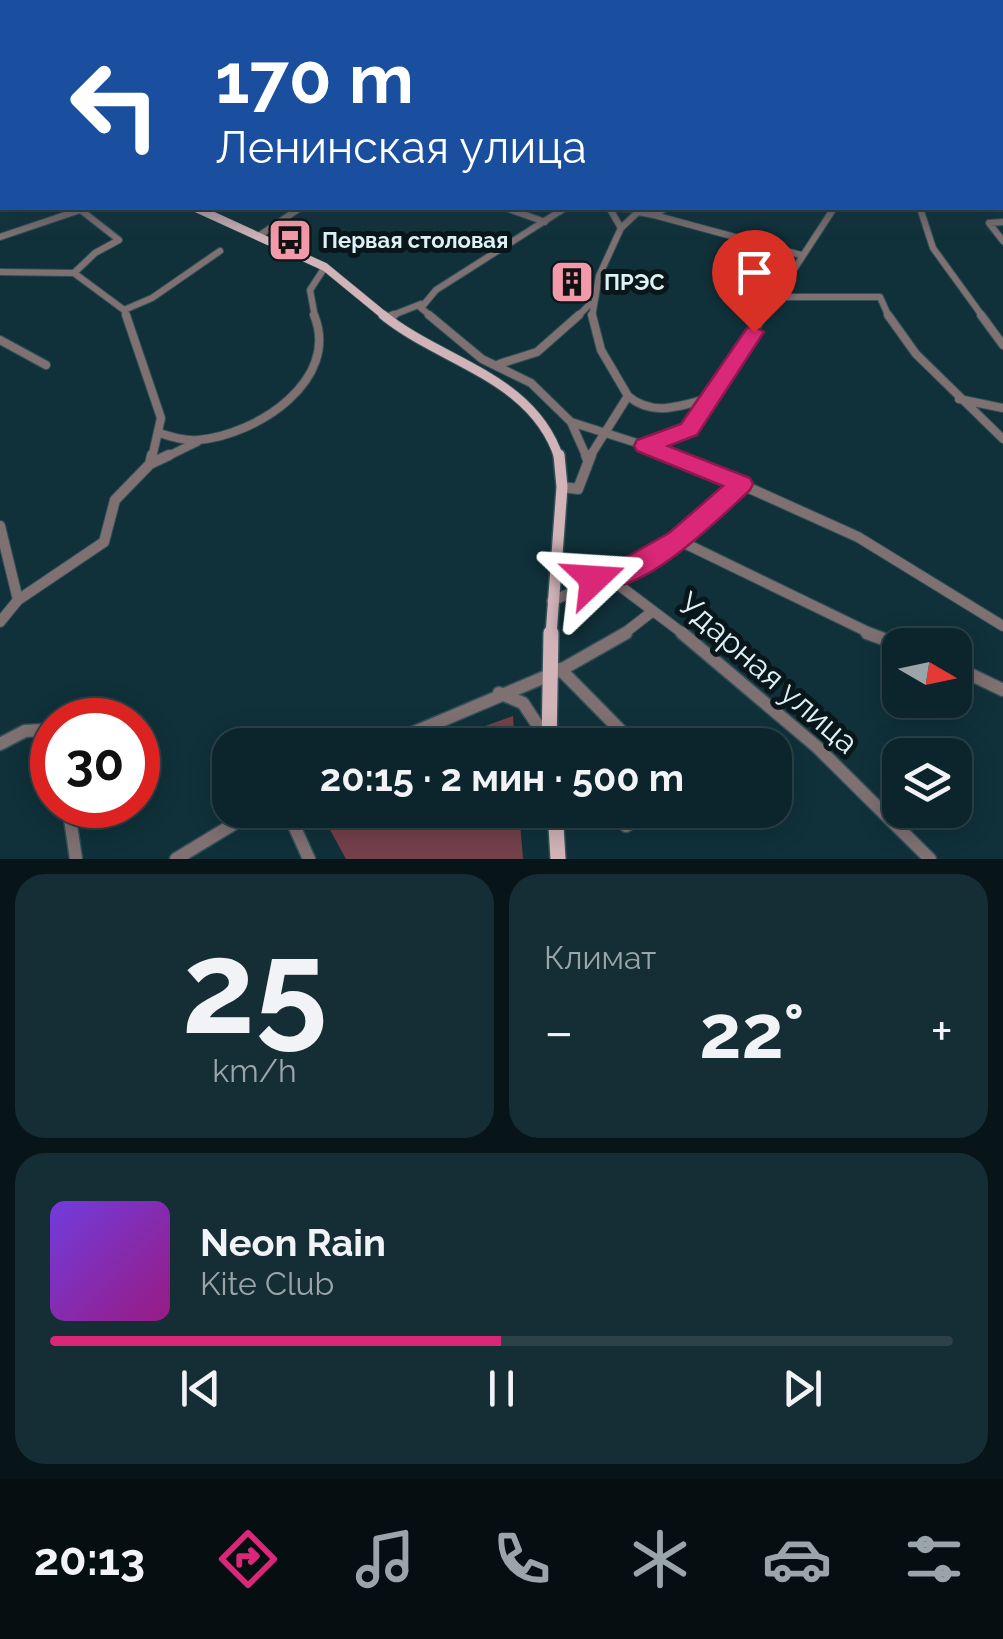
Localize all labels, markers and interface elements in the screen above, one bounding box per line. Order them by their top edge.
text: 170 m [215,37,414,119]
icon: left [50,40,180,170]
text: Ленинская улица [215,121,587,174]
bus stop icon: Первая столовая [267,217,313,263]
place label: Первая столовая [322,227,508,253]
pin [712,230,797,333]
icon: arrive [727,245,782,300]
building icon: ПРЭС [549,259,595,305]
place label: ПРЭС [604,269,664,295]
position arrow [542,527,646,631]
street label: Ударная улица [671,585,866,761]
north arrow [882,628,972,718]
map controls [882,628,972,828]
speed limit sign: 30 [30,698,160,828]
button: layers [882,738,972,828]
text: 20:15 · 2 мин · 500 m [320,755,684,800]
text: 25 [182,911,327,1063]
text: Климат [544,939,656,976]
text: 22° [699,987,805,1076]
text: − [544,999,574,1064]
text: + [930,999,953,1064]
text: km/h [212,1052,297,1089]
text: Neon Rain [200,1220,386,1265]
text: Kite Club [200,1265,334,1302]
icon: previous [173,1361,228,1416]
icon: pause [474,1361,529,1416]
icon: next [775,1361,830,1416]
icon: directions [213,1524,283,1594]
icon: music [350,1524,420,1594]
icon: phone [487,1524,557,1594]
icon: climate [625,1524,695,1594]
icon: car [762,1524,832,1594]
icon: filters [899,1524,969,1594]
text: 20:13 [34,1533,145,1586]

